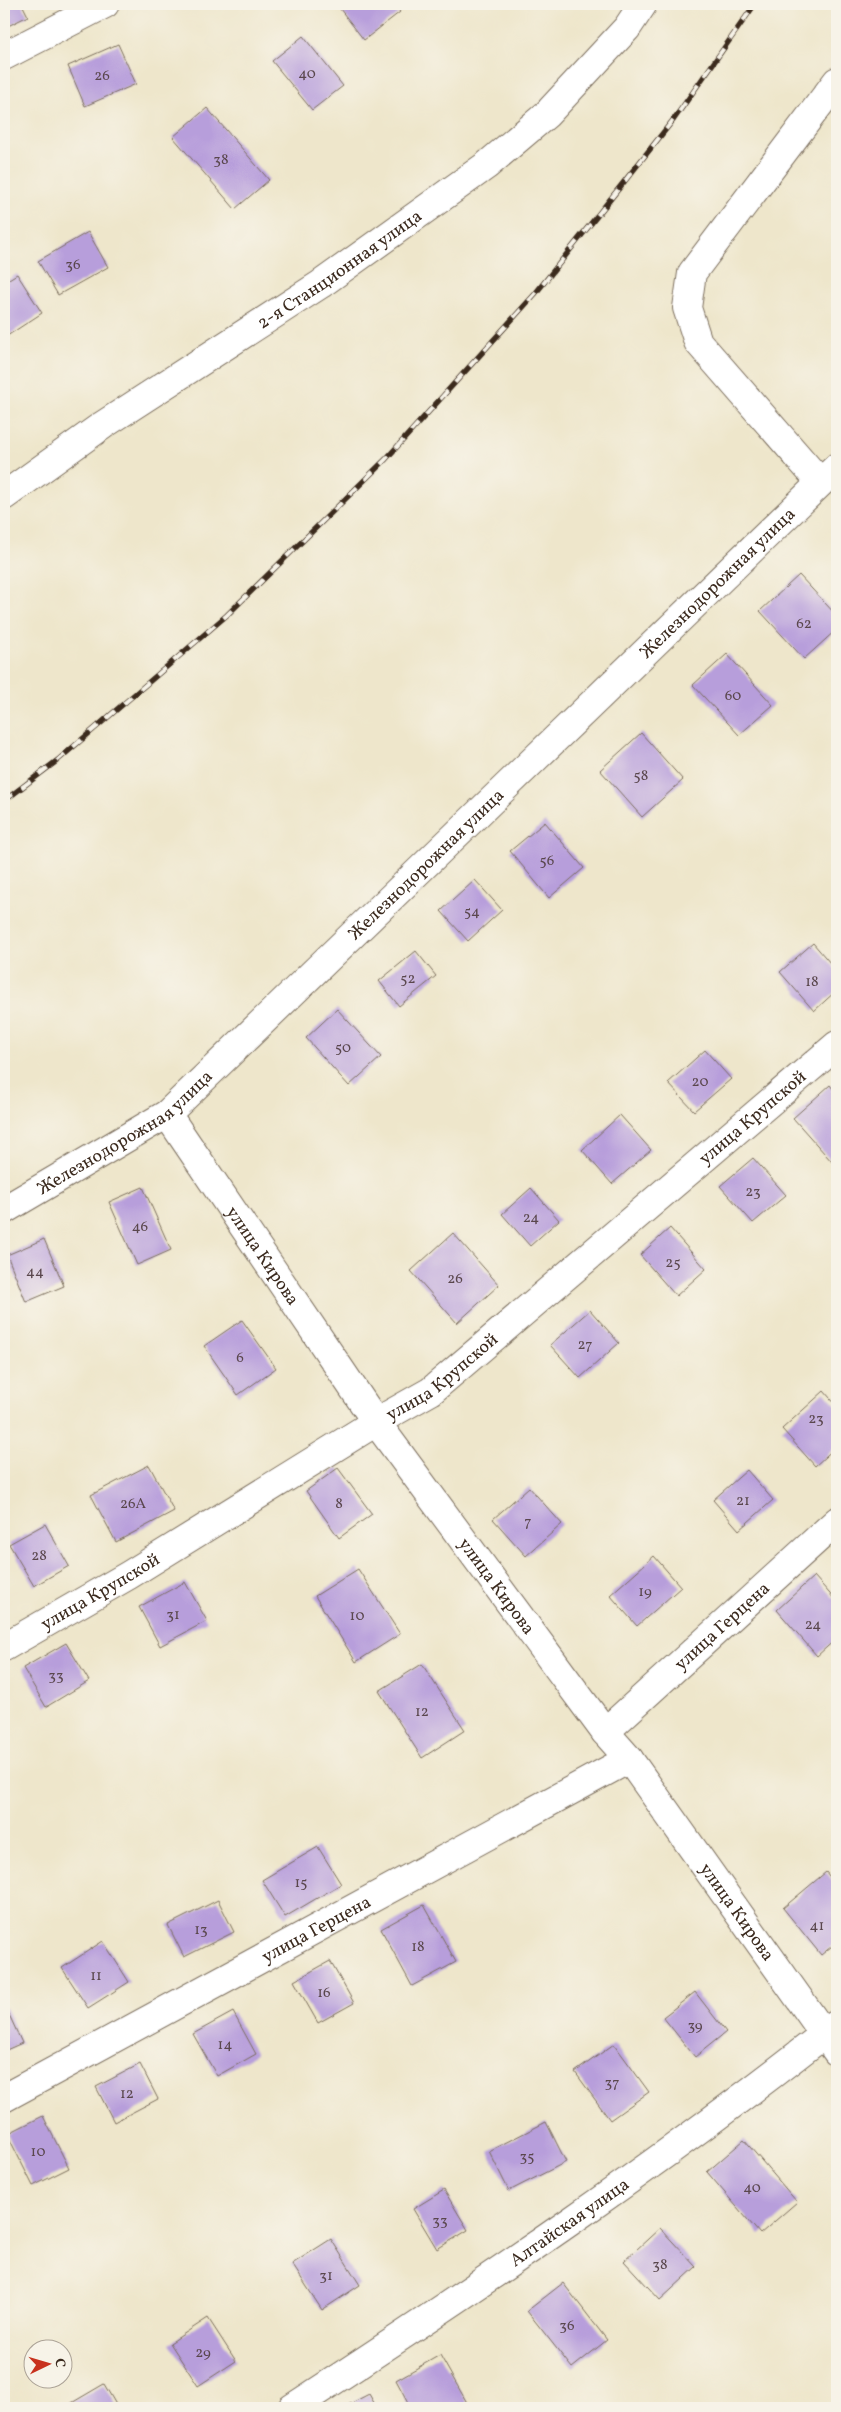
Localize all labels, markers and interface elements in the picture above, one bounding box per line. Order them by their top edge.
house number: 40 [298,64,316,85]
house number: 26 [94,66,110,87]
house number: 38 [213,150,229,171]
street label: 2-я Станционная улица [253,204,428,336]
house number: 36 [65,255,81,276]
street label: Железнодорожная улица [635,502,802,665]
house number: 62 [796,614,812,635]
house number: 60 [725,686,741,707]
house number: 58 [634,766,648,787]
street label: Железнодорожная улица [343,784,510,946]
house number: 56 [540,851,554,872]
house number: 54 [464,902,480,923]
house number: 52 [400,969,416,990]
house number: 18 [805,972,819,993]
house number: 50 [335,1038,351,1059]
street label: Железнодорожная улица [33,1065,219,1202]
street label: улица Крупской [694,1065,812,1171]
house number: 20 [692,1072,708,1093]
house number: 23 [745,1182,761,1203]
street label: улица Кирова [219,1202,304,1311]
house number: 24 [523,1208,539,1229]
house number: 46 [132,1217,148,1238]
house number: 25 [665,1253,681,1274]
house number: 44 [26,1262,44,1283]
house number: 26 [447,1269,463,1290]
street label: улица Крупской [382,1328,504,1428]
house number: 27 [578,1335,592,1356]
house number: 6 [236,1348,244,1369]
house number: 23 [808,1409,824,1430]
house number: 21 [736,1491,750,1512]
house number: 26А [120,1494,147,1515]
house number: 8 [335,1494,343,1515]
house number: 7 [524,1512,532,1533]
street label: улица Кирова [452,1533,540,1640]
house number: 28 [31,1546,47,1567]
street label: улица Крупской [37,1548,165,1637]
street label: улица Герцена [670,1577,776,1677]
house number: 19 [638,1582,652,1603]
house number: 31 [166,1605,180,1626]
house number: 10 [350,1606,364,1627]
house number: 24 [805,1615,821,1636]
house number: 33 [48,1666,64,1687]
house number: 12 [415,1702,429,1723]
street label: улица Кирова [693,1858,780,1967]
house number: 15 [294,1873,308,1894]
street label: улица Герцена [258,1890,376,1970]
house number: 41 [810,1916,824,1937]
house number: 13 [194,1920,208,1941]
house number: 18 [411,1937,425,1958]
house number: 11 [90,1966,102,1987]
house number: 16 [317,1983,331,2004]
house number: 39 [687,2016,703,2037]
house number: 14 [218,2035,232,2056]
house number: 37 [605,2073,619,2094]
house number: 12 [120,2084,134,2105]
house number: 10 [31,2142,45,2163]
house number: 35 [520,2147,534,2168]
street label: Алтайская улица [505,2173,635,2274]
house number: 40 [743,2178,761,2199]
house number: 33 [432,2211,448,2232]
house number: 38 [652,2255,668,2276]
house number: 31 [319,2266,333,2287]
house number: 36 [559,2316,575,2337]
north arrow [22,2340,72,2390]
house number: 29 [195,2343,211,2364]
text: С [50,2358,69,2368]

